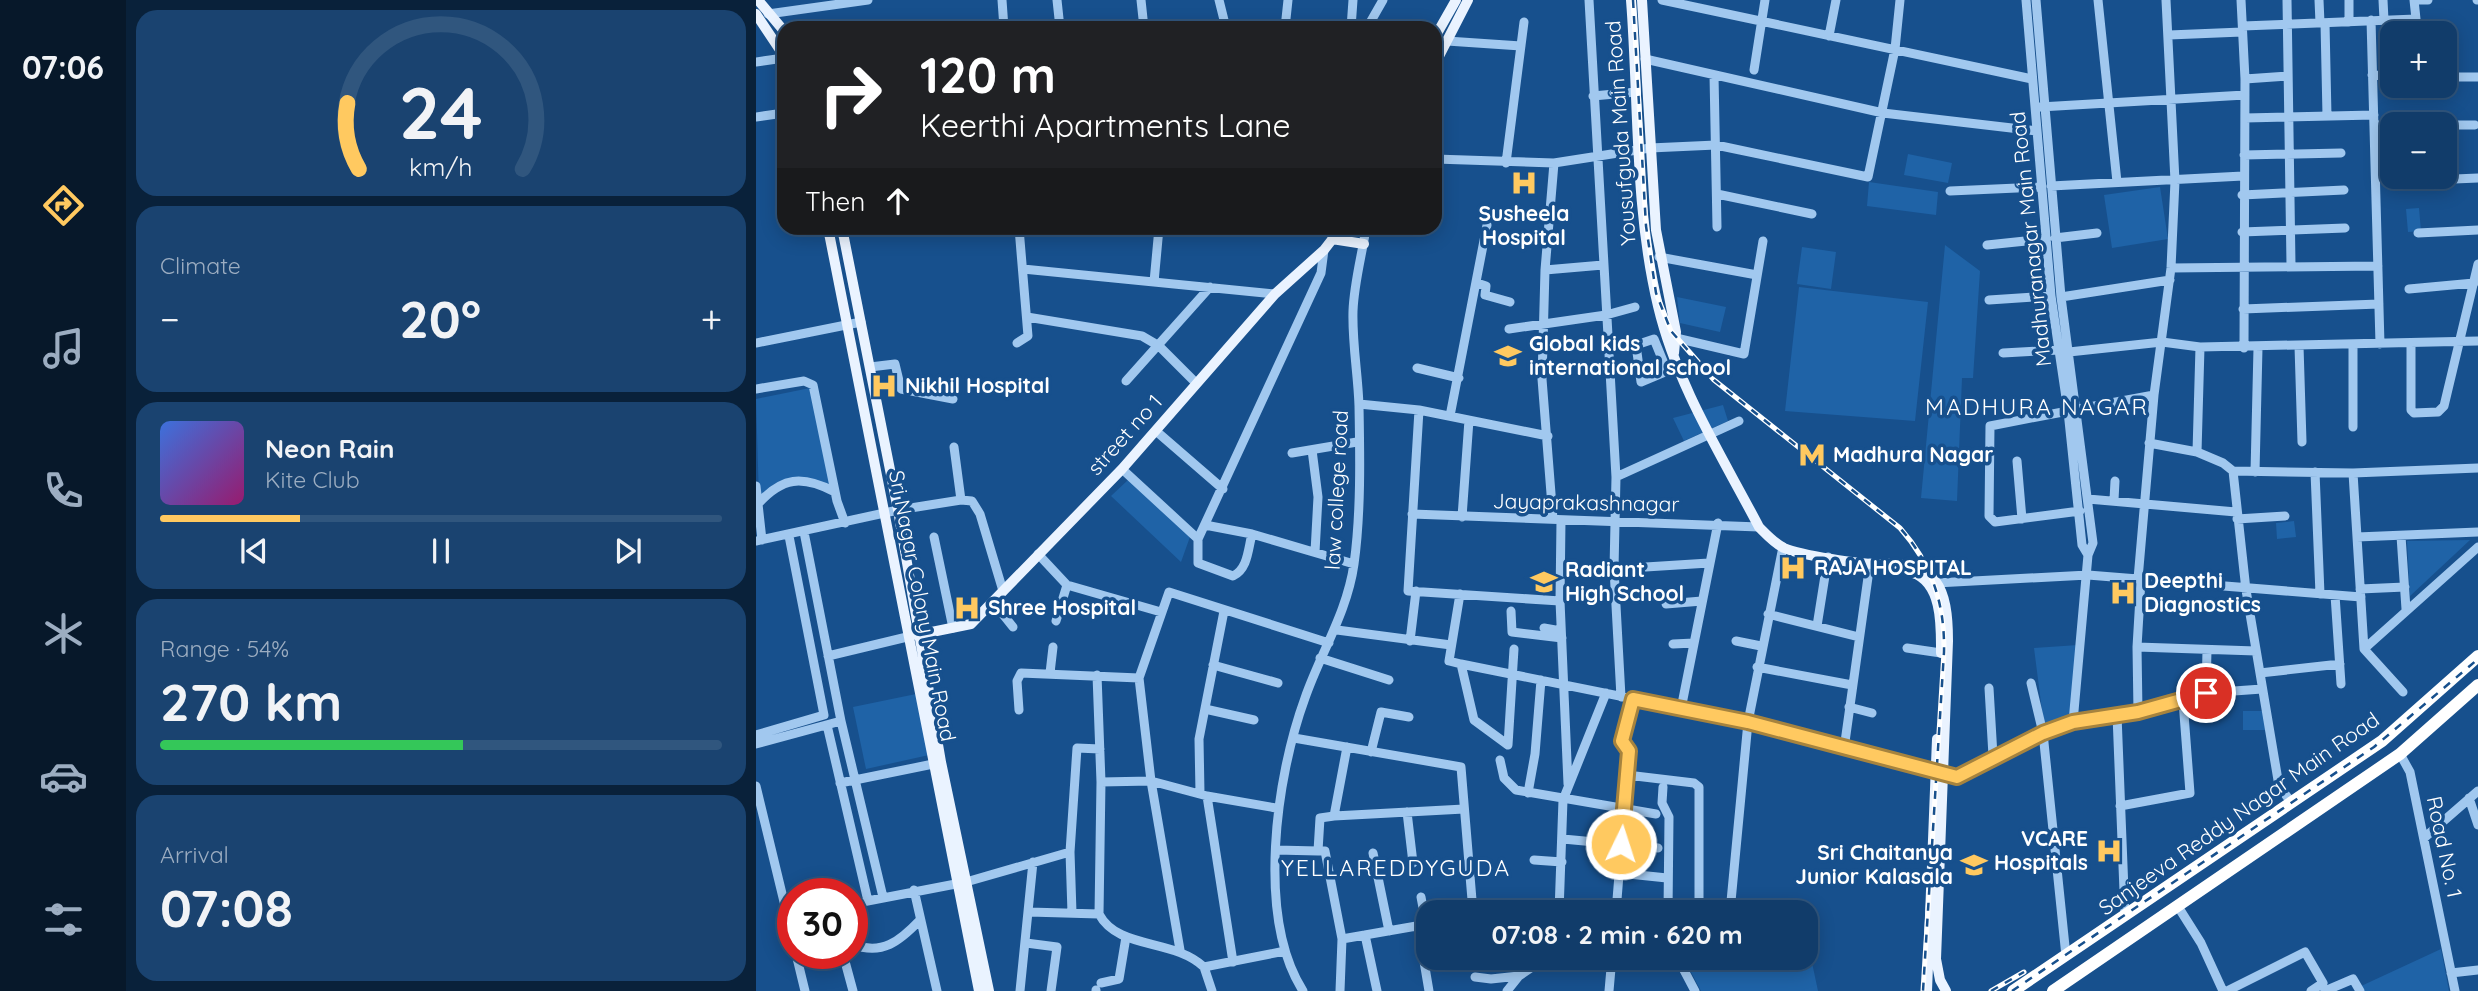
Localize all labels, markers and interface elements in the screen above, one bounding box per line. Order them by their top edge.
street label: Yousufguda Main Road [1599,20,1641,246]
map controls [2380,21,2457,189]
button: + [2380,21,2457,98]
text: 120 m [920,44,1056,105]
text: 07:06 [22,47,104,87]
icon: right [805,49,896,140]
text: 24 [399,66,483,157]
text: Keerthi Apartments Lane [920,105,1291,145]
street label: Madhuranagar Main Road [2004,110,2056,368]
button: − [2380,112,2457,189]
text: km/h [409,151,473,182]
hospital icon: Susheela Hospital [1509,168,1539,198]
icon: directions [39,181,88,230]
icon: ahead [879,182,917,220]
text: Then [805,185,865,218]
place label: Susheela Hospital [1479,200,1569,250]
text: Climate [160,251,241,280]
text: 20° [399,286,481,351]
text: − [160,295,180,343]
text: + [701,295,722,343]
icon: music [39,324,88,373]
place label: Global kids international school [1529,330,1731,380]
school or university icon: Global kids international school [1493,341,1523,371]
hospital icon: Nikhil Hospital [869,371,899,401]
place label: Nikhil Hospital [905,372,1050,398]
street label: street no 1 [1081,389,1167,480]
district label: MADHURA NAGAR [1925,392,2149,421]
street label: law college road [1319,409,1353,570]
text: Neon Rain [265,432,394,465]
metro station icon: Madhura Nagar [1797,440,1827,470]
place label: Madhura Nagar [1833,441,1993,467]
text: Kite Club [265,465,360,494]
icon: phone [39,466,88,515]
street label: Sri Nagar Colony Main Road [884,468,962,744]
street label: Jayaprakashnagar [1492,487,1680,517]
icon: previous [235,532,273,570]
icon: pause [422,532,460,570]
icon: next [609,532,647,570]
hospital icon: RAJA HOSPITAL [1778,553,1808,583]
place label: RAJA HOSPITAL [1814,554,1972,580]
place label: Radiant High School [1565,556,1684,606]
school or university icon: Radiant High School [1529,567,1559,597]
place label: Deepthi Diagnostics [2144,567,2261,617]
hospital icon: Deepthi Diagnostics [2108,578,2138,608]
hospital icon: Shree Hospital [952,593,982,623]
place label: Shree Hospital [988,594,1136,620]
icon: climate [39,609,88,658]
text: Range · 54% [160,634,289,663]
pin [2176,663,2236,723]
text: 270 km [160,669,342,734]
icon: arrive [2187,674,2225,712]
street label: Sanjeeva Reddy Nagar Main Road [2093,706,2384,920]
icon: car [39,752,88,801]
street label: Road No. 1 [2422,794,2468,900]
position arrow [1584,807,1658,881]
place label: VCARE Hospitals [1994,825,2088,875]
hospital icon: VCARE Hospitals [2094,836,2124,866]
place label: Sri Chaitanya Junior Kalasala [1795,839,1953,889]
text: Arrival [160,840,229,869]
school or university icon: Sri Chaitanya Junior Kalasala [1959,850,1989,880]
district label: YELLAREDDYGUDA [1281,853,1511,882]
text: 07:08 [160,875,293,940]
speed limit sign: 30 [777,878,868,969]
icon: filters [39,895,88,944]
text: 07:08 · 2 min · 620 m [1491,918,1743,951]

